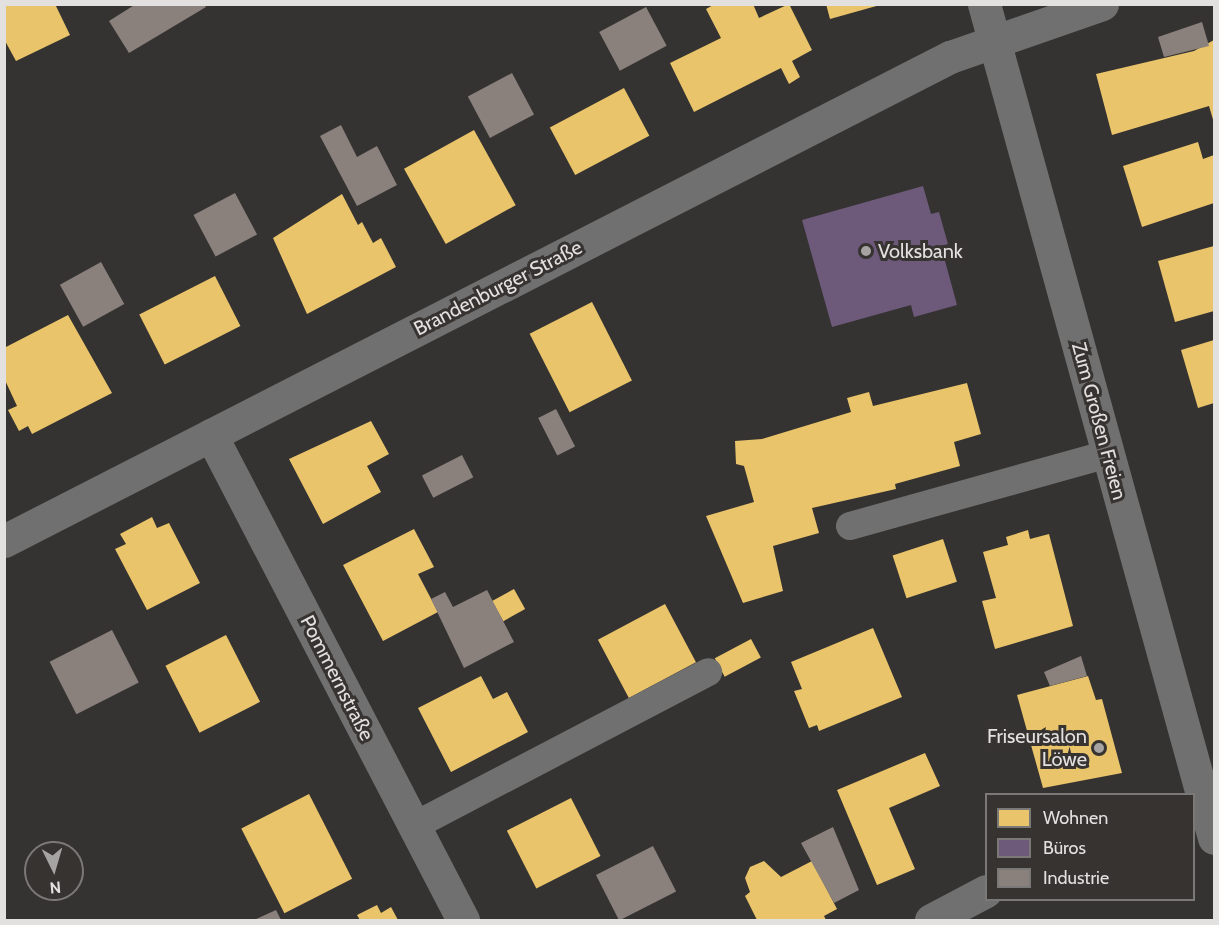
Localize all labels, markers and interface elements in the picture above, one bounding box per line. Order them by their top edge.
street label: Brandenburger Straße [410,235,586,341]
place label: Volksbank [878,239,963,263]
marker: Volksbank [859,244,873,258]
street label: Zum Großen Freien [1066,340,1132,502]
street label: Pommernstraße [295,611,379,745]
place label: Friseursalon Löwe [987,724,1087,771]
marker: Friseursalon Löwe [1092,741,1106,755]
legend [985,793,1195,901]
text: Wohnen [1043,807,1108,829]
text: Büros [1043,837,1086,859]
north arrow [24,841,84,901]
text: Industrie [1043,867,1109,889]
text: N [49,877,62,897]

